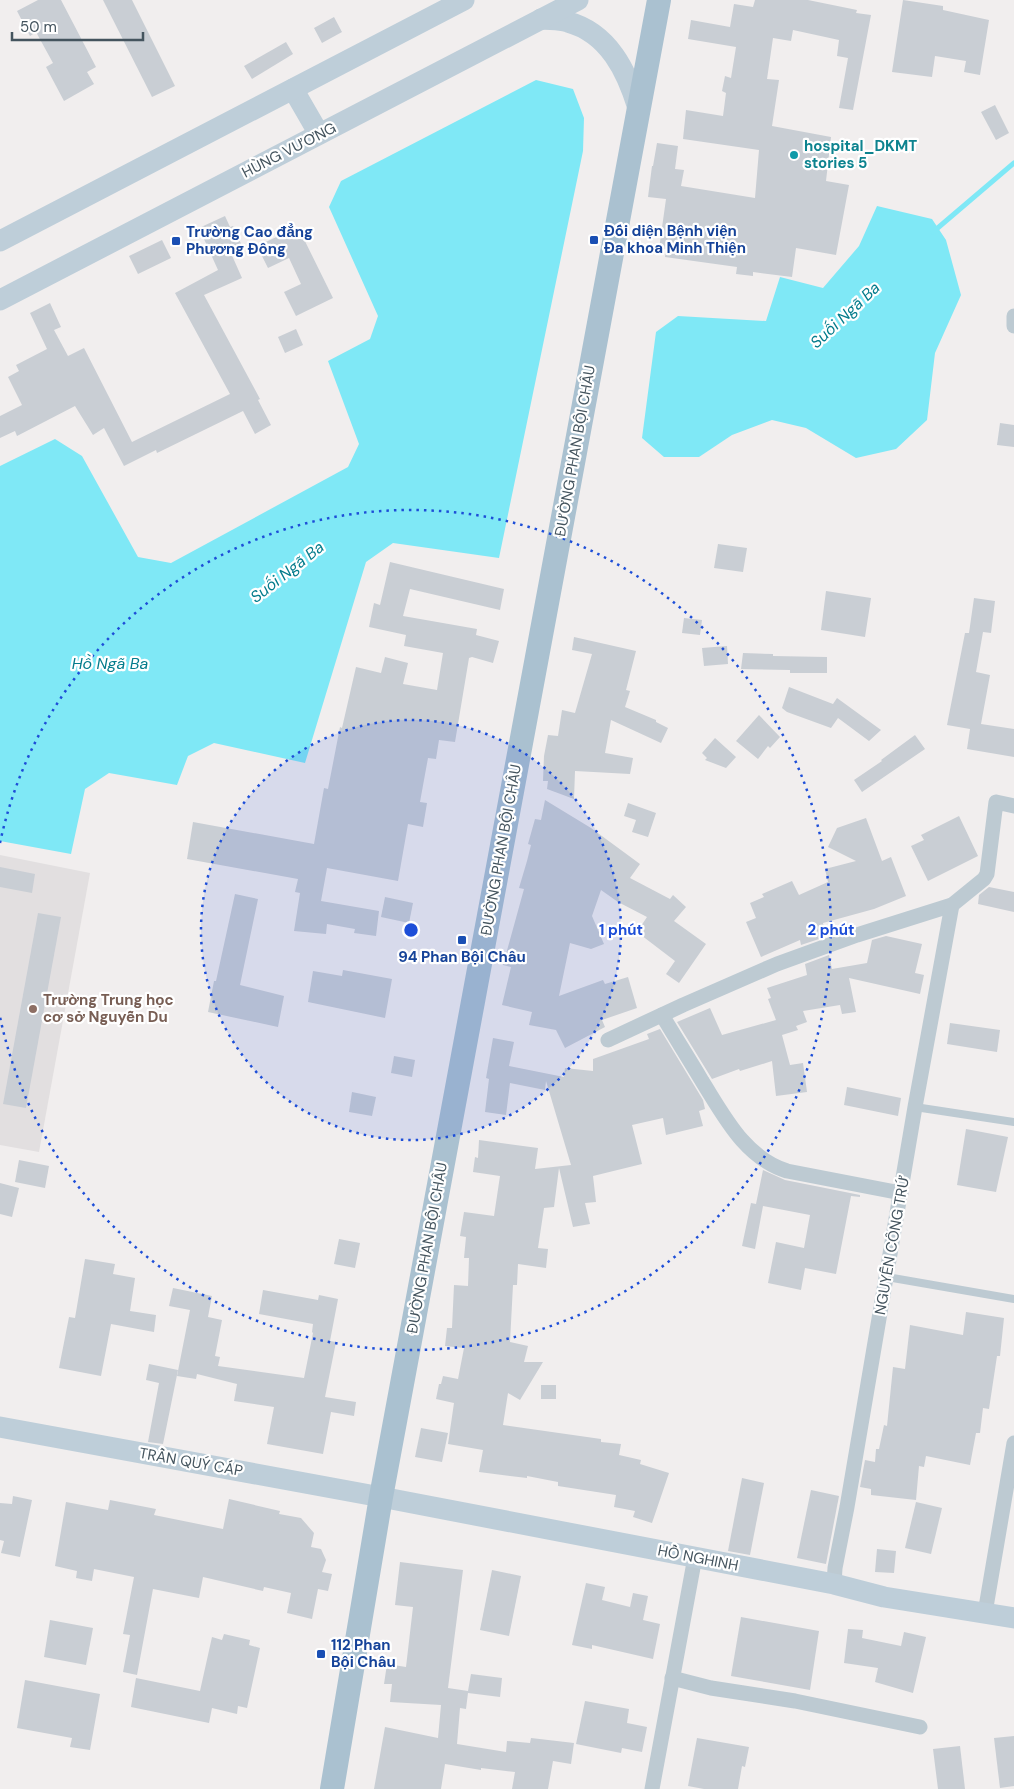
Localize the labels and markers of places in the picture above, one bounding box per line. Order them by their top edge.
place label: hospital_DKMT stories 5 [804,136,917,173]
marker: hospital_DKMT stories 5 [788,149,800,161]
place label: Đối diện Bệnh viện Đa khoa Minh Thiện [604,221,746,258]
place label: Trường Cao đẳng Phương Đông [186,222,313,259]
marker: Đối diện Bệnh viện Đa khoa Minh Thiện [588,234,600,246]
marker: Trường Cao đẳng Phương Đông [170,235,182,247]
centre of rings [402,921,420,939]
marker: 94 Phan Bội Châu [456,934,468,946]
place label: 94 Phan Bội Châu [398,947,526,967]
place label: Trường Trung học cơ sở Nguyễn Du [43,990,174,1027]
marker: Trường Trung học cơ sở Nguyễn Du [27,1003,39,1015]
place label: 112 Phan Bội Châu [331,1635,396,1672]
marker: 112 Phan Bội Châu [315,1648,327,1660]

